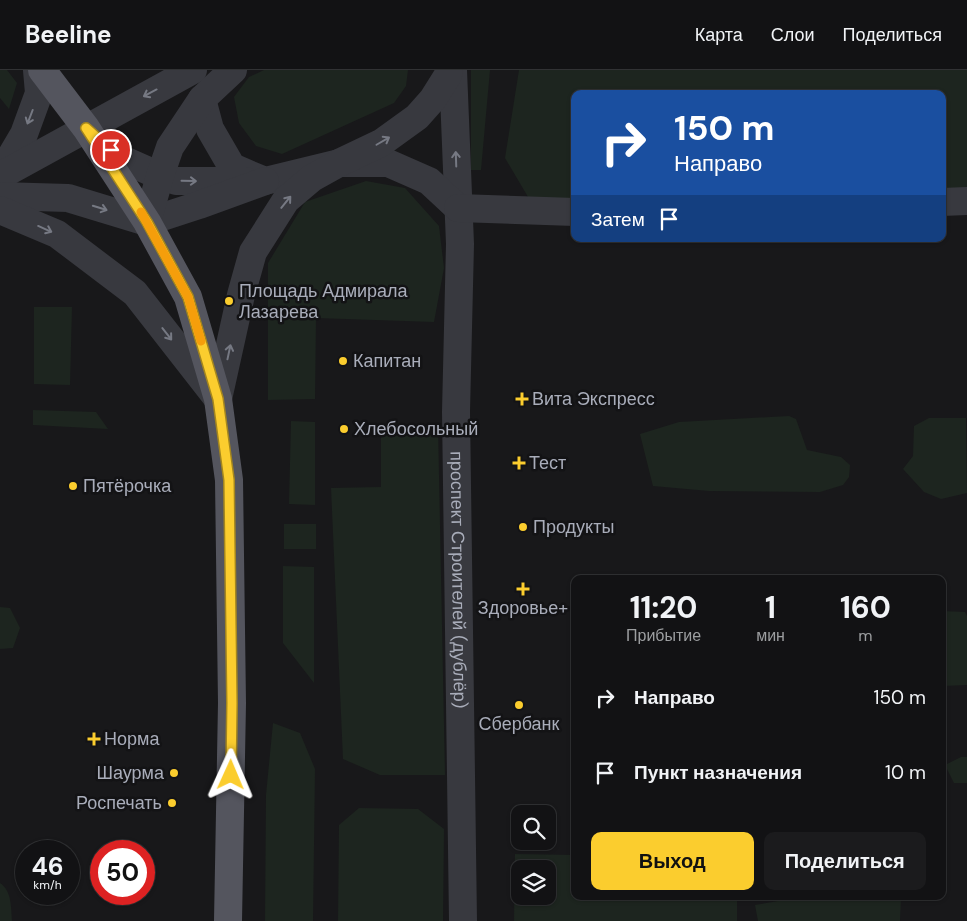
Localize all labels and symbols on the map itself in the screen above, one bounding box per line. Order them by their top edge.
one-way arrow [143,88,158,98]
one-way arrow [25,109,34,124]
pin [90,129,132,171]
one-way arrow [375,136,390,146]
one-way arrow [451,152,461,168]
one-way arrow [180,176,197,186]
one-way arrow [280,196,291,209]
one-way arrow [91,203,107,213]
one-way arrow [37,224,52,234]
place label: Площадь Адмирала Лазарева [239,279,409,324]
marker: Площадь Адмирала Лазарева [223,295,235,307]
one-way arrow [161,327,172,340]
one-way arrow [224,344,234,360]
place label: Капитан [353,349,421,373]
marker: Капитан [337,355,349,367]
place label: Вита Экспресс [532,387,655,411]
marker: Вита Экспресс [516,393,528,405]
place label: Хлебосольный [354,417,478,441]
marker: Хлебосольный [338,423,350,435]
street label: проспект Строителей (дублёр) [445,451,472,708]
place label: Тест [529,451,566,475]
marker: Тест [513,457,525,469]
place label: Пятёрочка [83,474,172,498]
marker: Пятёрочка [67,480,79,492]
place label: Продукты [533,515,614,539]
marker: Продукты [517,521,529,533]
marker: Здоровье+ [517,583,529,595]
place label: Здоровье+ [478,596,568,620]
marker: Сбербанк [513,699,525,711]
place label: Сбербанк [479,712,560,736]
place label: Норма [104,727,160,751]
marker: Норма [88,733,100,745]
position arrow [204,748,256,800]
place label: Шаурма [97,761,165,785]
marker: Шаурма [168,767,180,779]
place label: Роспечать [76,791,162,815]
marker: Роспечать [166,797,178,809]
speed limit sign: 50 [90,840,155,905]

